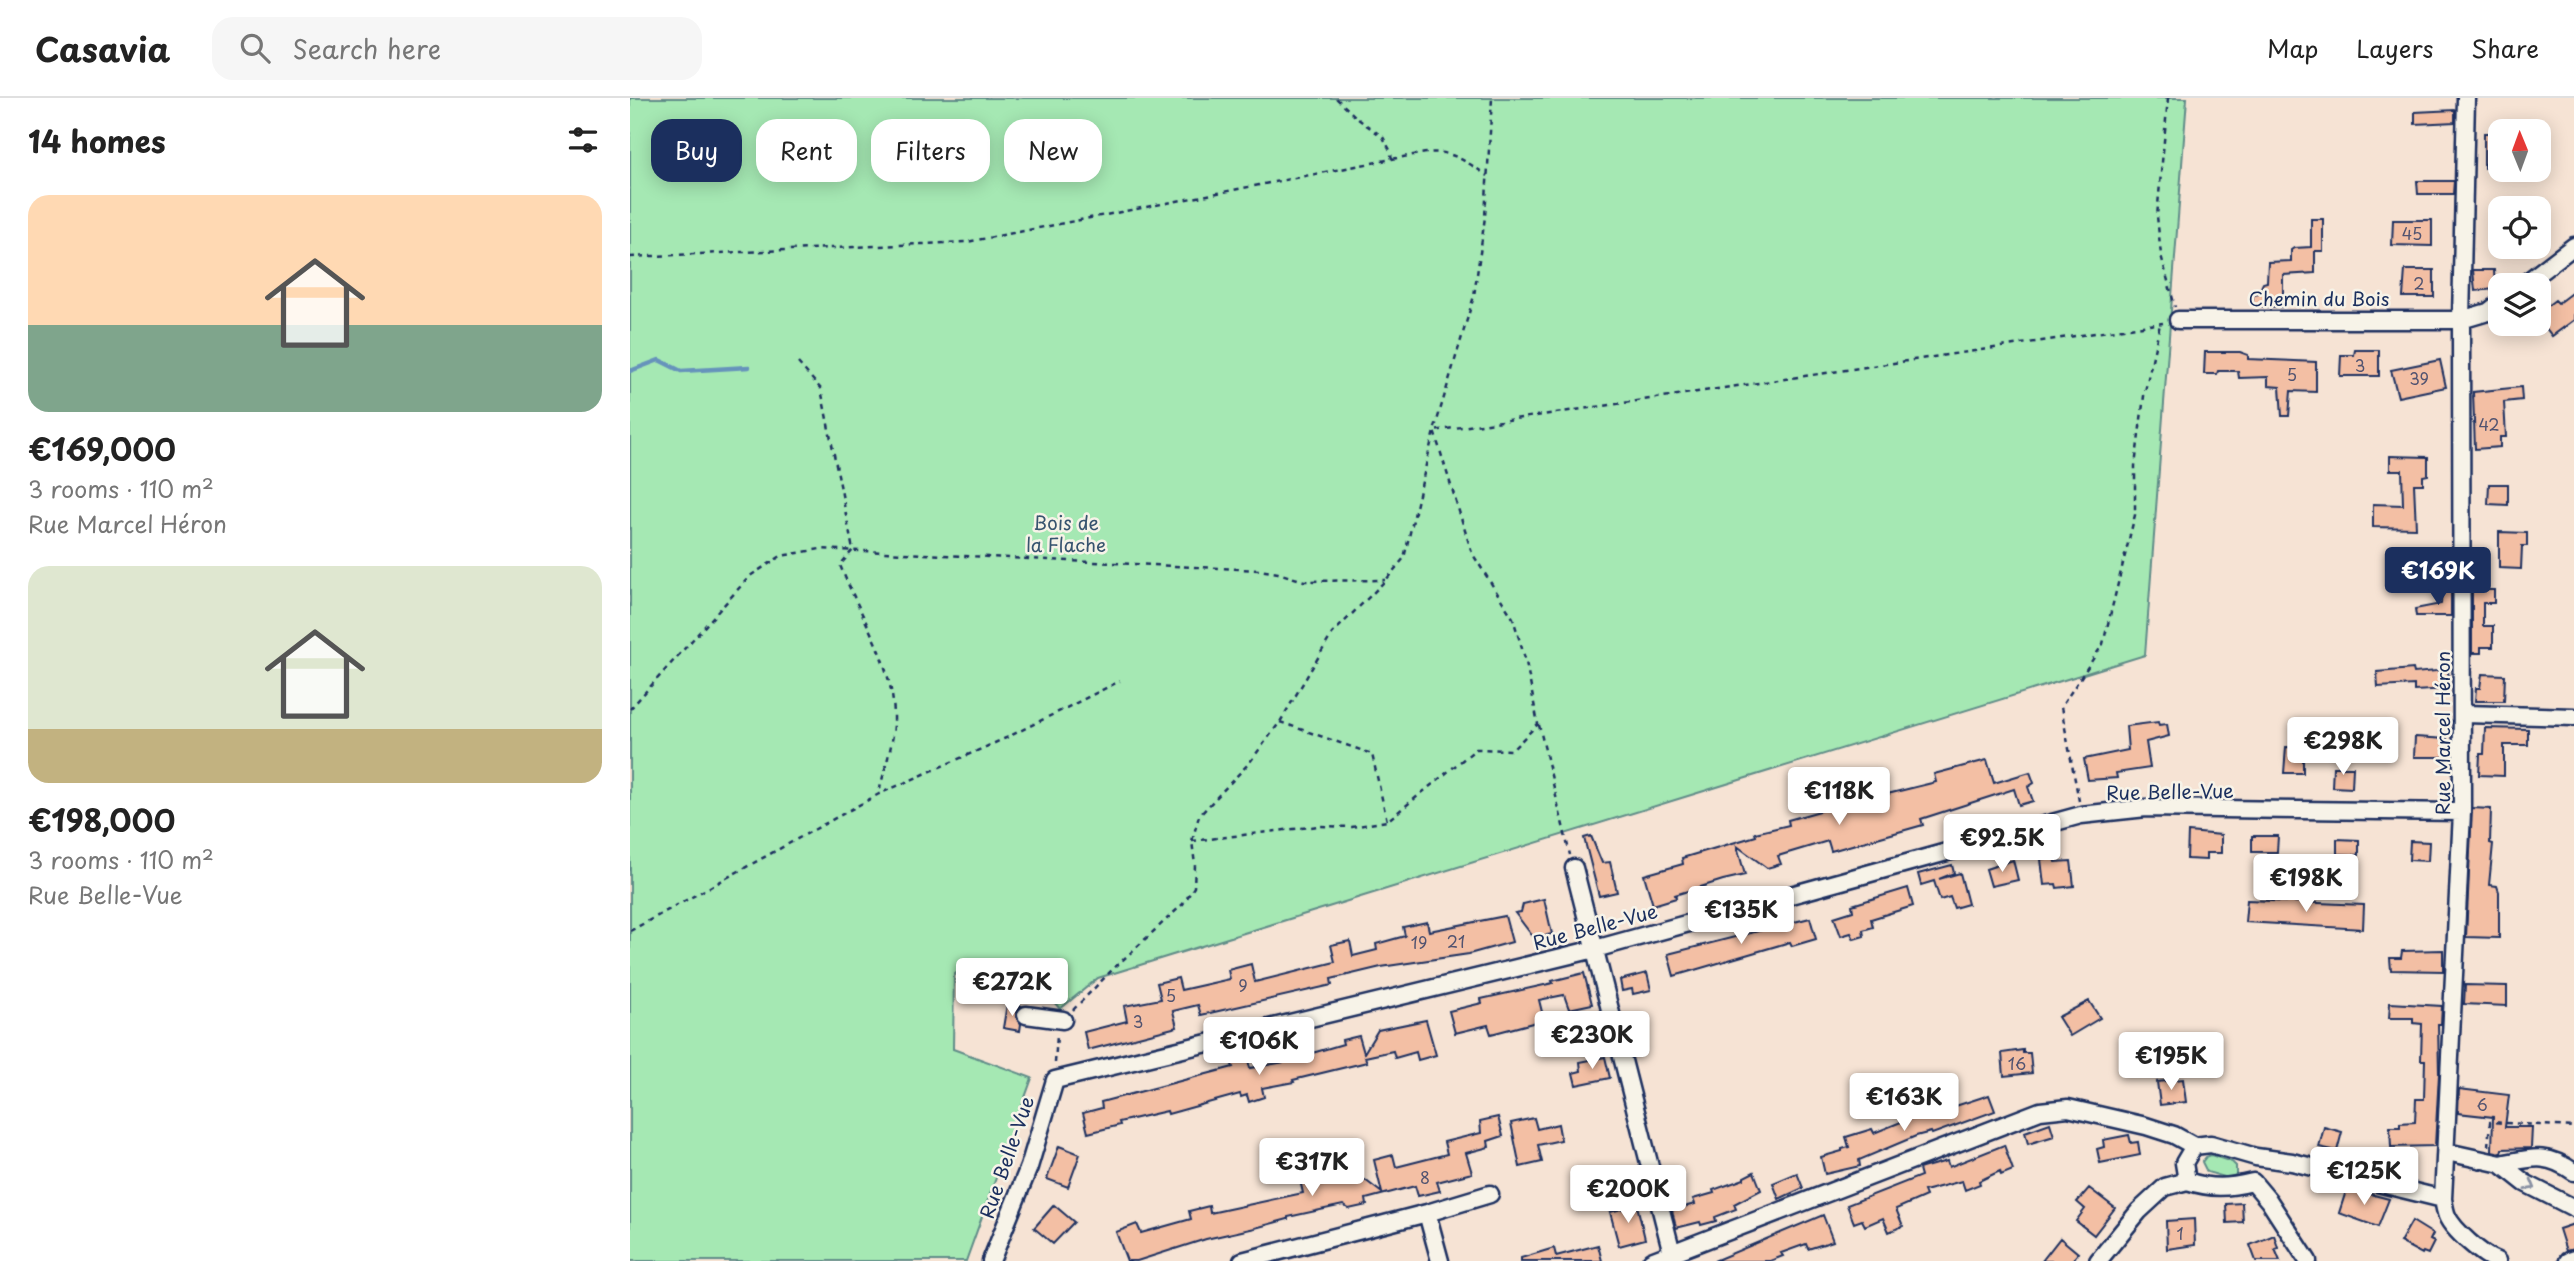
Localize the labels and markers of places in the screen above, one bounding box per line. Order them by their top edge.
pin: €169K [2389,547,2487,607]
pin: €298K [2294,718,2392,777]
pin: €118K [1790,768,1888,827]
pin: €92.5K [1945,814,2059,874]
pin: €198K [2257,854,2355,914]
pin: €135K [1692,886,1790,946]
pin: €272K [963,958,1061,1018]
pin: €230K [1543,1012,1641,1071]
pin: €106K [1210,1018,1308,1077]
pin: €195K [2122,1032,2220,1092]
pin: €163K [1855,1074,1953,1133]
pin: €317K [1263,1138,1361,1198]
pin: €125K [2315,1148,2413,1207]
pin: €200K [1579,1166,1677,1225]

